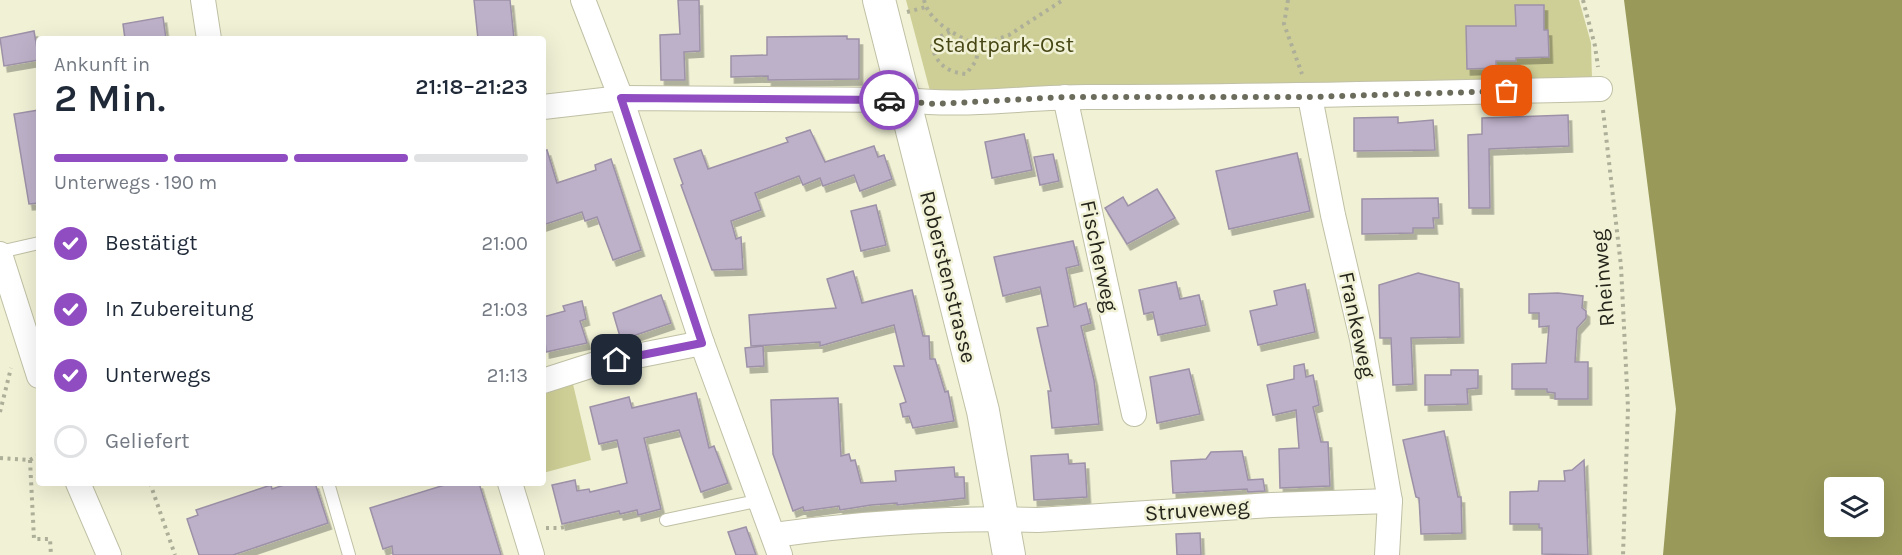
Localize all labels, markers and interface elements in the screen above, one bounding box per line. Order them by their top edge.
park label: Stadtpark-Ost [932,32,1074,58]
text: Ankunft in [54,53,150,76]
pin [1481,65,1532,116]
courier [859,70,919,130]
text: 21:18–21:23 [415,74,528,100]
icon: bag [1490,74,1523,107]
text: 2 Min. [54,75,165,121]
icon: car [873,84,906,117]
text: Unterwegs · 190 m [54,171,217,194]
street label: Roberstenstrasse [914,188,982,366]
street label: Fischerweg [1075,198,1124,315]
icon: check [54,227,87,260]
street label: Rheinweg [1586,228,1620,328]
text: Bestätigt [105,230,197,256]
text: 21:00 [481,232,528,255]
street label: Frankeweg [1333,269,1381,381]
icon: check [54,293,87,326]
text: In Zubereitung [105,296,253,322]
text: 21:03 [482,298,528,321]
pin [591,334,642,385]
icon: home [600,343,633,376]
icon: check [54,359,87,392]
text: Unterwegs [105,362,211,388]
text: 21:13 [487,364,528,387]
text: Geliefert [105,428,190,454]
map controls [1824,477,1884,537]
button: layers [1824,477,1884,537]
street label: Struveweg [1144,493,1251,527]

